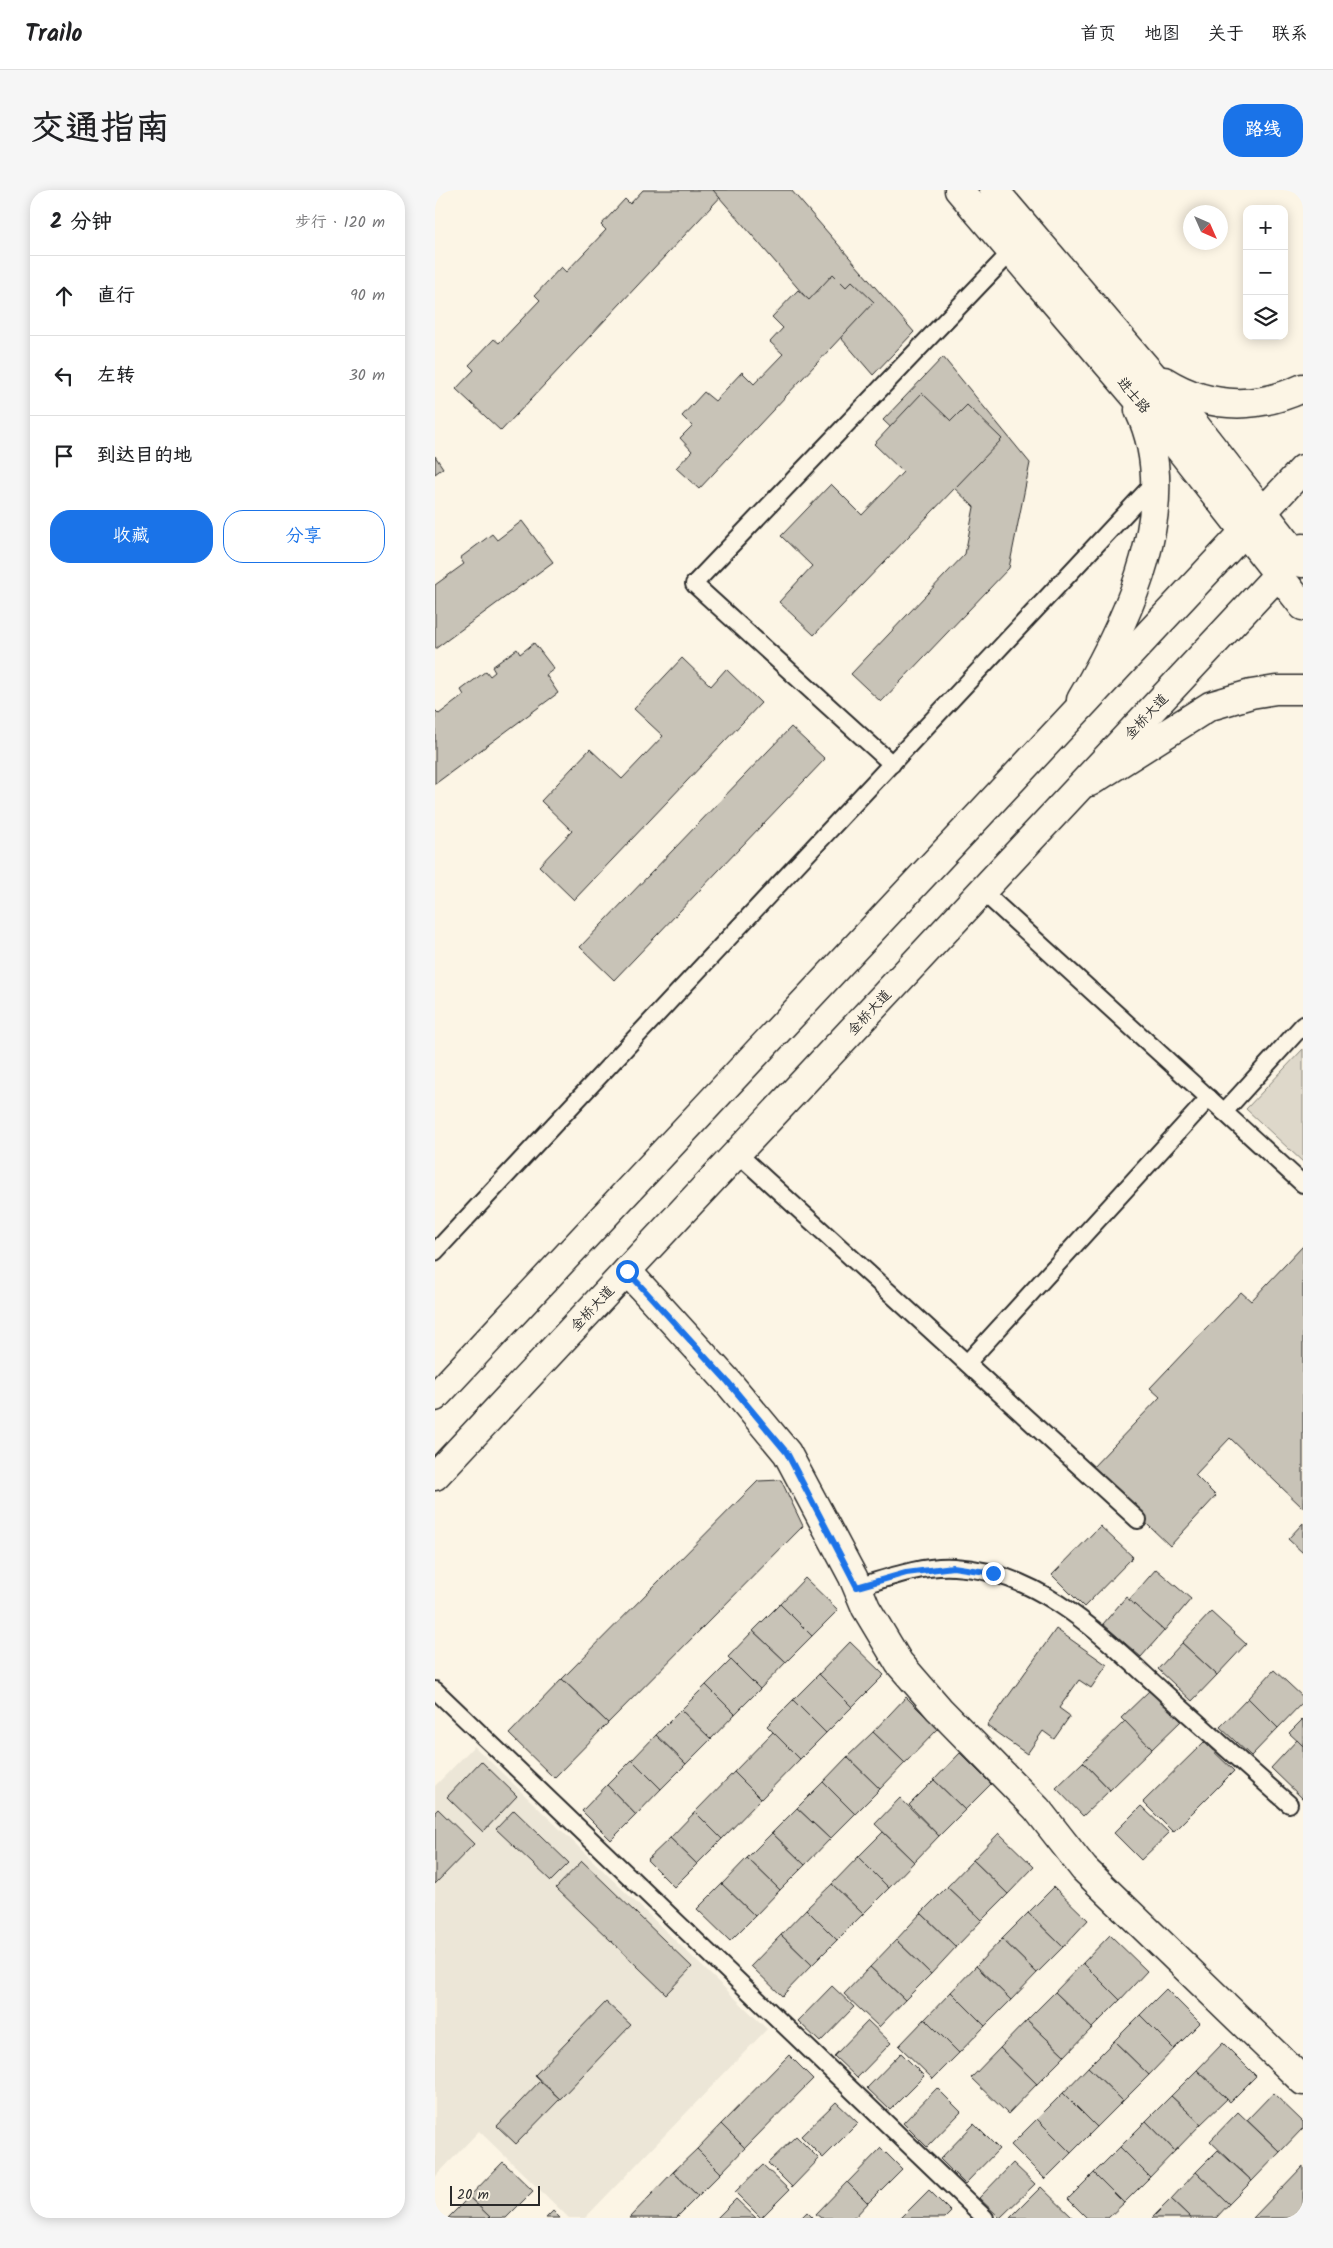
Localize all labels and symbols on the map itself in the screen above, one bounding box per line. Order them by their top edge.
north arrow [1183,205,1228,250]
street label: 进士路 [1111,372,1155,419]
street label: 金桥大道 [1120,689,1174,745]
street label: 金桥大道 [843,985,897,1041]
route start [616,1260,639,1283]
street label: 金桥大道 [566,1281,620,1337]
route end [982,1562,1005,1585]
scale bar [450,2183,540,2206]

